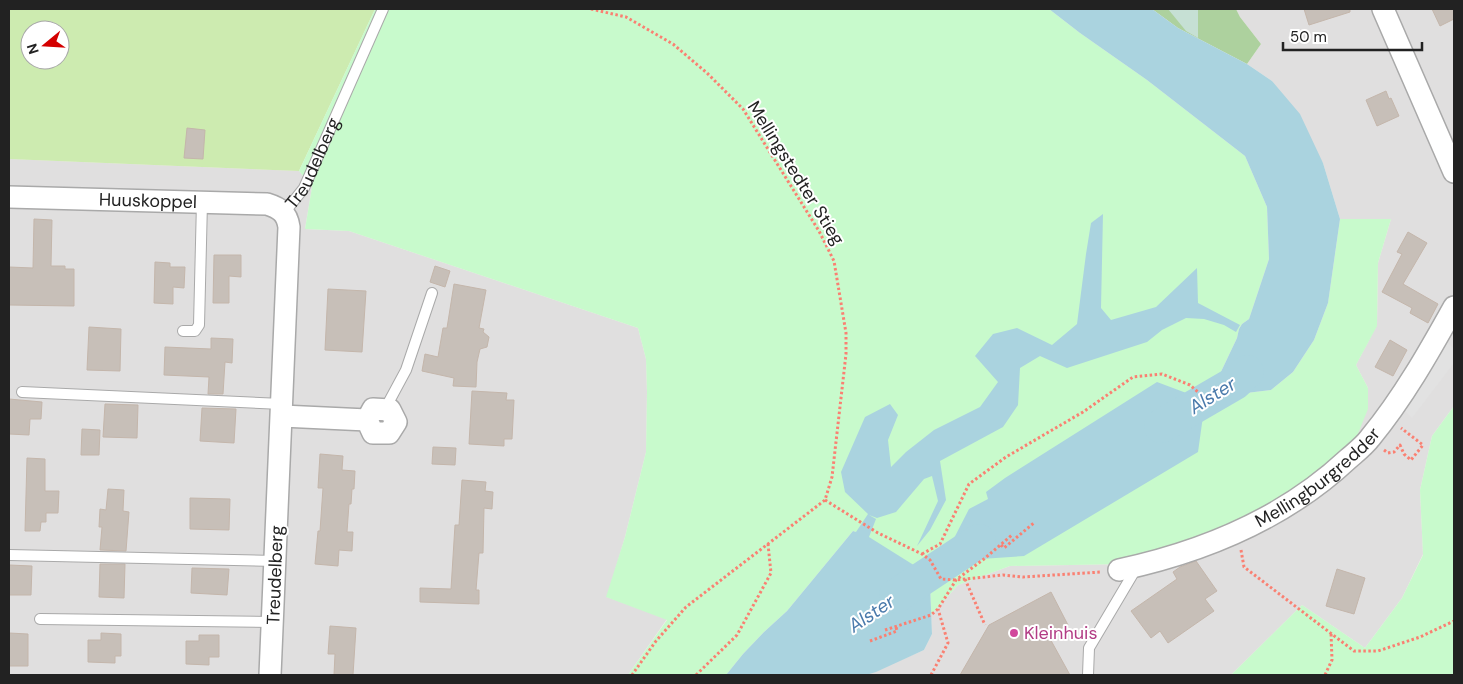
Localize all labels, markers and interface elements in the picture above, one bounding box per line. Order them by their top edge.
north arrow [20,20,70,70]
scale bar [1283,20,1422,52]
text: 50 m [1290,27,1327,47]
text: N [22,41,43,57]
street label: Mellingstedter Stieg [742,96,850,250]
street label: Treudelberg [280,114,346,214]
street label: Huuskoppel [99,187,197,214]
water label: Alster [1183,371,1241,420]
street label: Mellingburgredder [1251,422,1386,533]
street label: Treudelberg [261,525,289,625]
water label: Alster [842,588,900,639]
place label: Kleinhuis [1024,621,1097,645]
marker: Kleinhuis [1008,627,1020,639]

